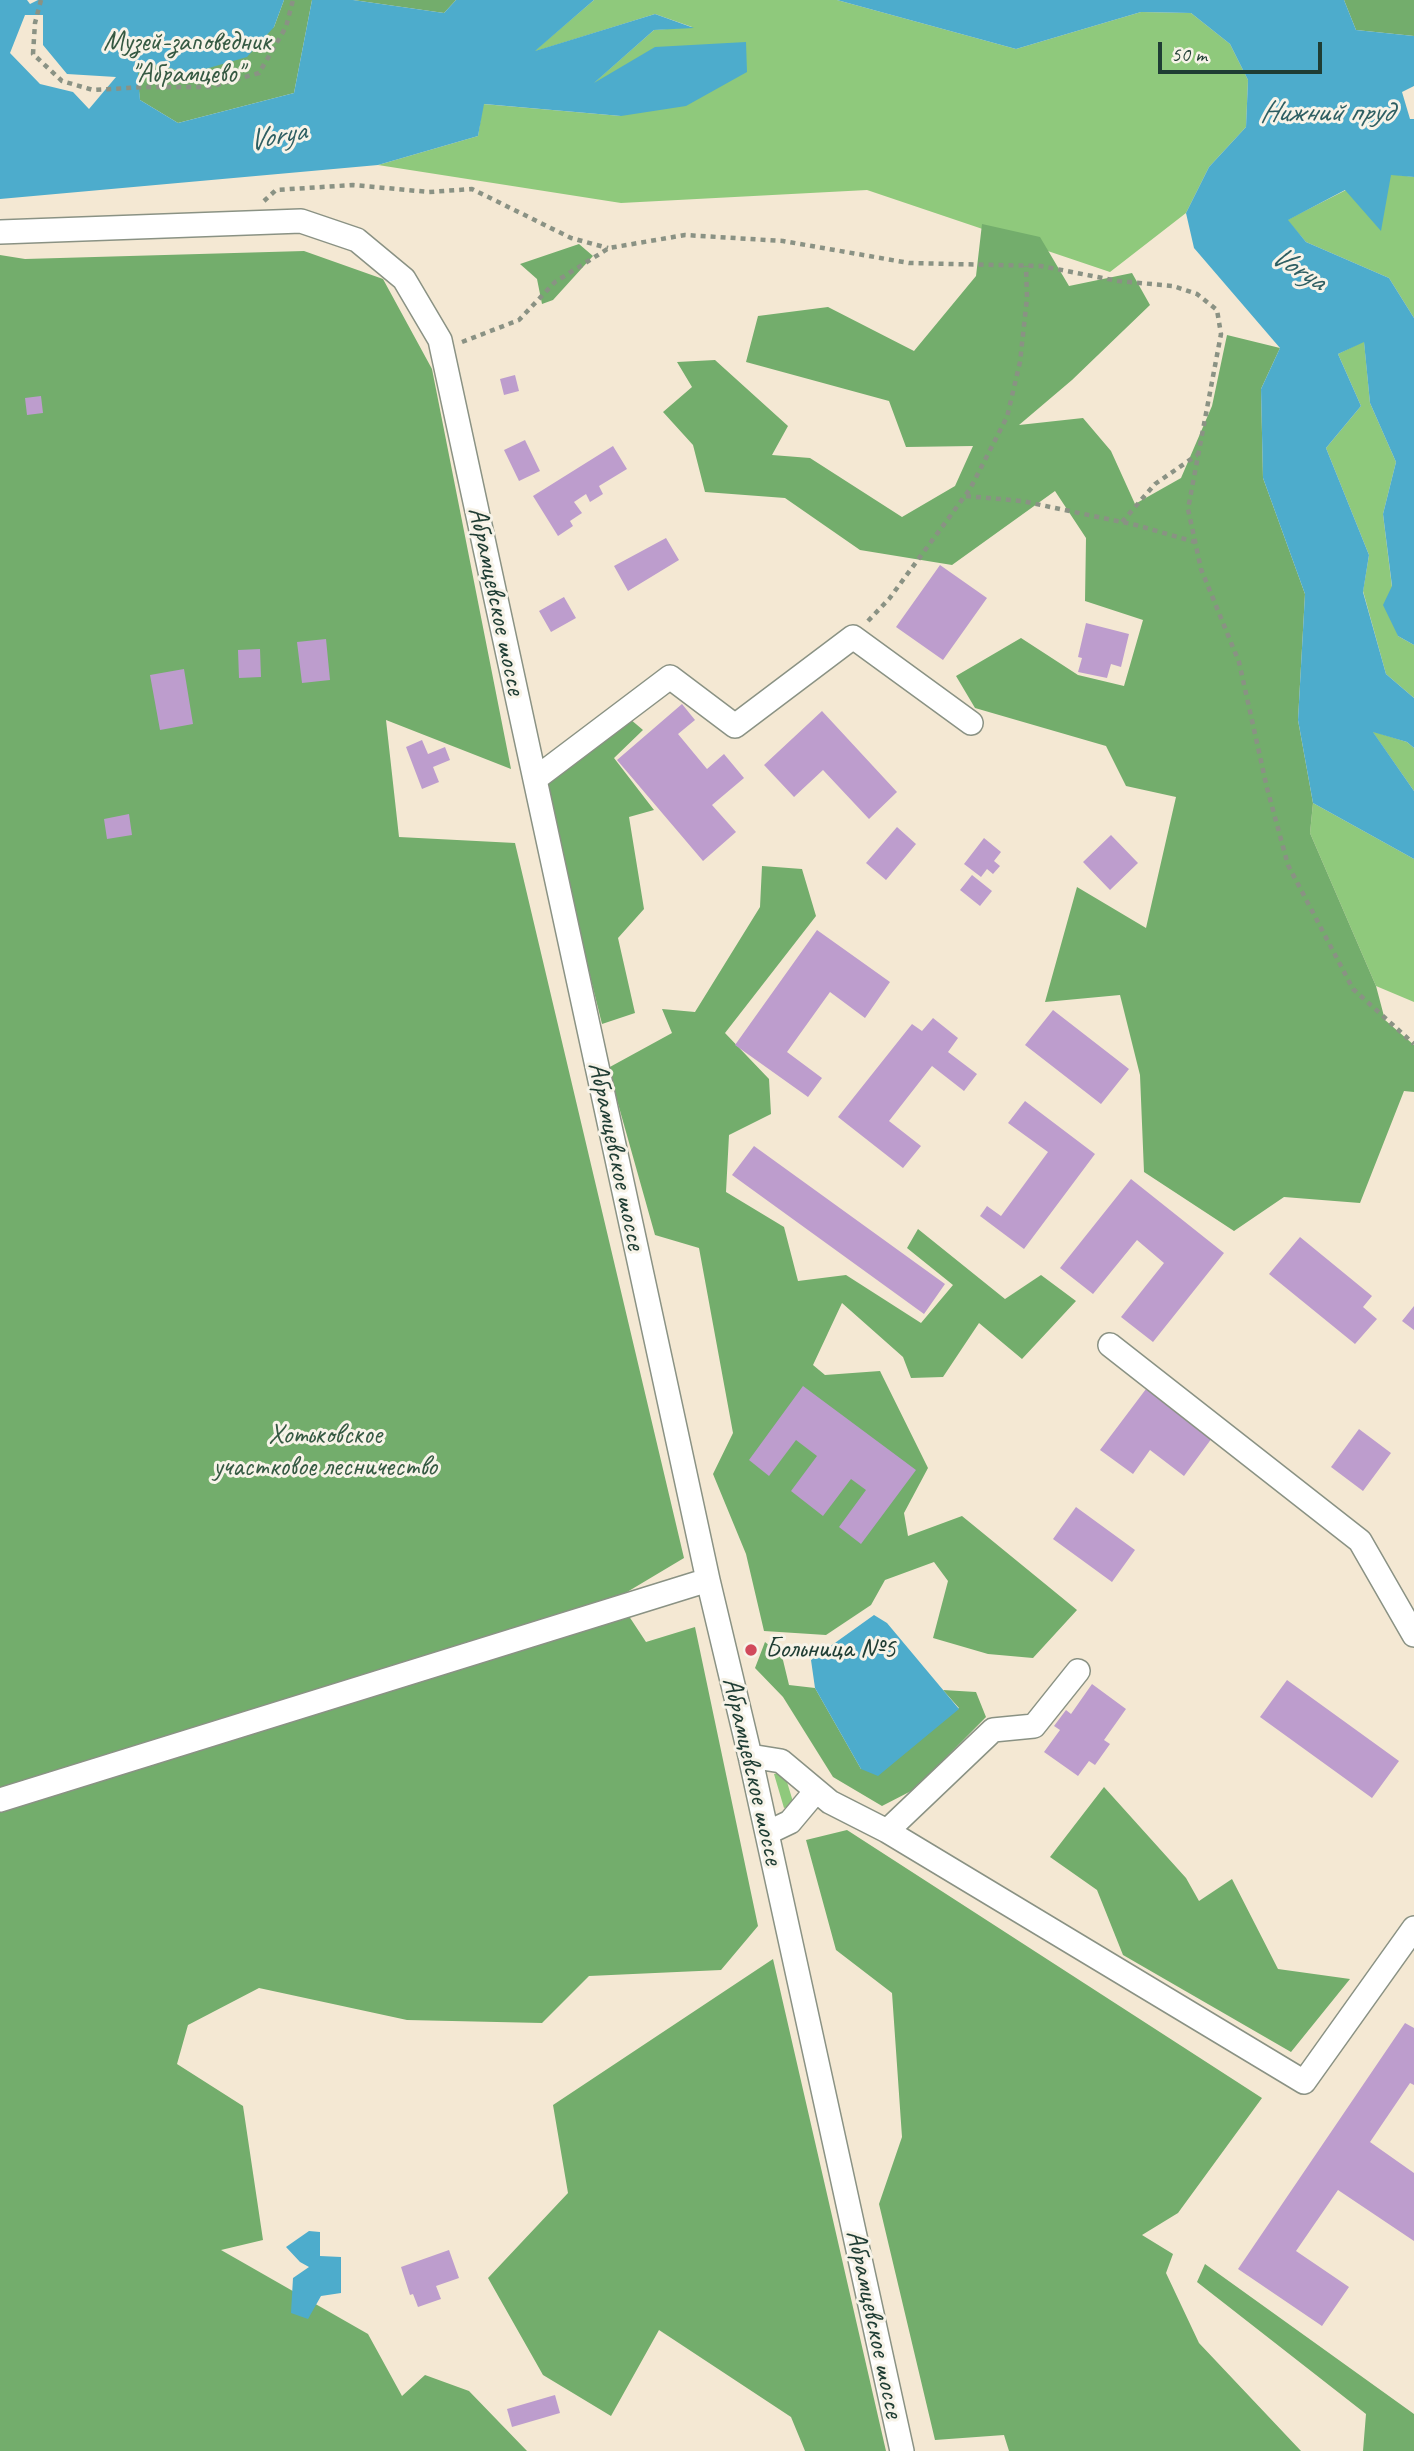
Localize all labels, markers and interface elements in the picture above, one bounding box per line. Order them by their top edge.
park label: Музей-заповедник "Абрамцево" [103,26,271,92]
scale bar [1162,28,1326,72]
text: 50 m [1171,41,1207,67]
water label: Нижний пруд [1260,95,1392,131]
water label: Vorya [245,114,309,160]
water label: Vorya [1264,239,1332,299]
street label: Абрамцевское шоссе [460,504,532,698]
street label: Абрамцевское шоссе [580,1059,652,1253]
park label: Хотьковское участковое лесничество [213,1419,437,1485]
place label: Больница №5 [765,1633,896,1667]
marker: Больница №5 [743,1642,759,1658]
street label: Абрамцевское шоссе [714,1674,790,1868]
street label: Абрамцевское шоссе [838,2227,910,2421]

